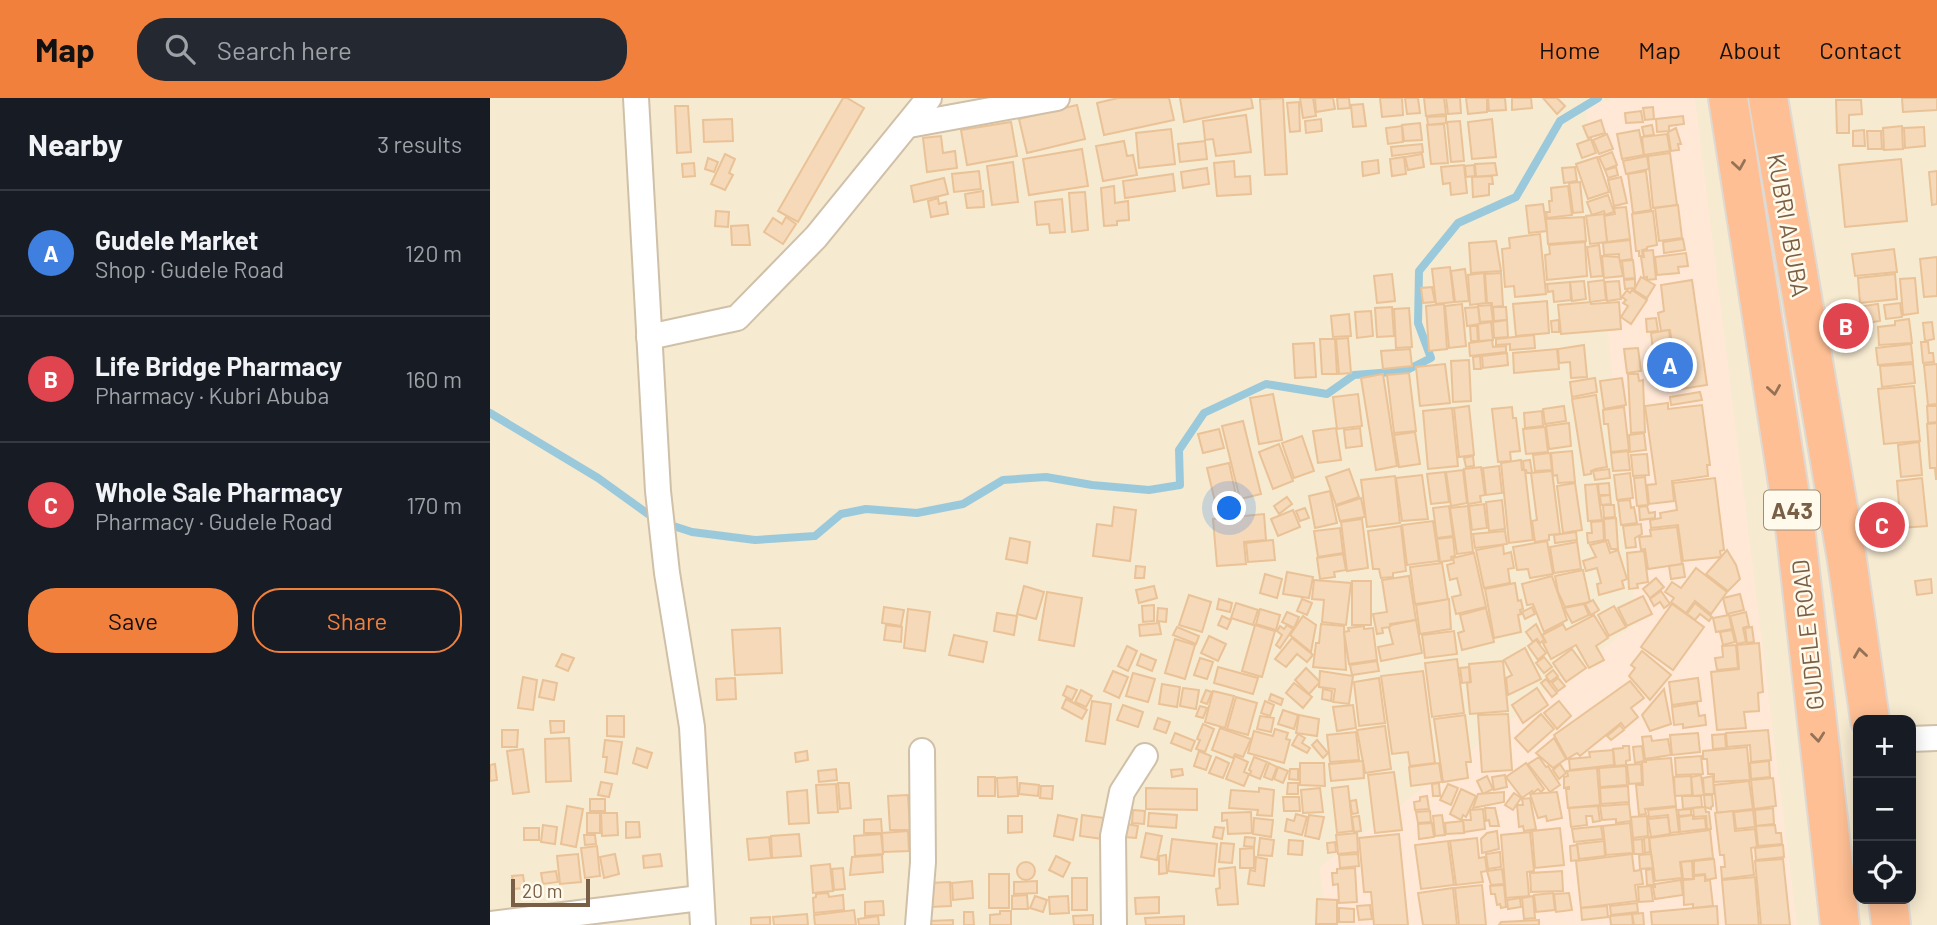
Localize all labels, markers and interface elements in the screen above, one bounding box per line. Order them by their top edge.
search box [137,18,627,81]
text: Map [35,29,95,69]
icon: search [161,30,199,68]
text: Search here [217,34,352,65]
text: Home [1539,35,1600,64]
text: Map [1638,35,1681,64]
text: About [1719,35,1781,64]
text: Contact [1819,35,1902,64]
text: Nearby [28,126,123,162]
text: 3 results [377,130,462,158]
street label: KUBRI ABUBA [1762,151,1816,299]
one-way arrow [1731,160,1746,171]
text: Gudele Market [95,224,258,255]
text: A [43,239,59,267]
text: 120 m [405,239,462,267]
text: Shop · Gudele Road [95,255,284,283]
pin: B [1823,300,1869,352]
pin: A [1647,339,1693,391]
text: Life Bridge Pharmacy [95,350,342,381]
text: B [44,365,58,393]
text: 160 m [405,365,462,393]
text: Pharmacy · Kubri Abuba [95,381,329,409]
one-way arrow [1766,384,1781,396]
text: Whole Sale Pharmacy [95,476,343,507]
road number: A43 [1764,490,1820,530]
text: C [44,491,58,519]
text: 170 m [406,491,462,519]
your location [1212,491,1246,525]
pin: C [1859,499,1905,551]
text: Pharmacy · Gudele Road [95,507,333,535]
street label: GUDELE ROAD [1785,558,1829,712]
button: Save [28,588,238,653]
button: Share [252,588,462,653]
one-way arrow [1853,647,1868,659]
map controls [1853,715,1916,904]
button: + [1853,715,1916,778]
one-way arrow [1811,731,1826,743]
button: − [1853,778,1916,841]
button: locate [1853,841,1916,904]
scale bar [511,876,590,908]
text: 20 m [522,879,562,902]

